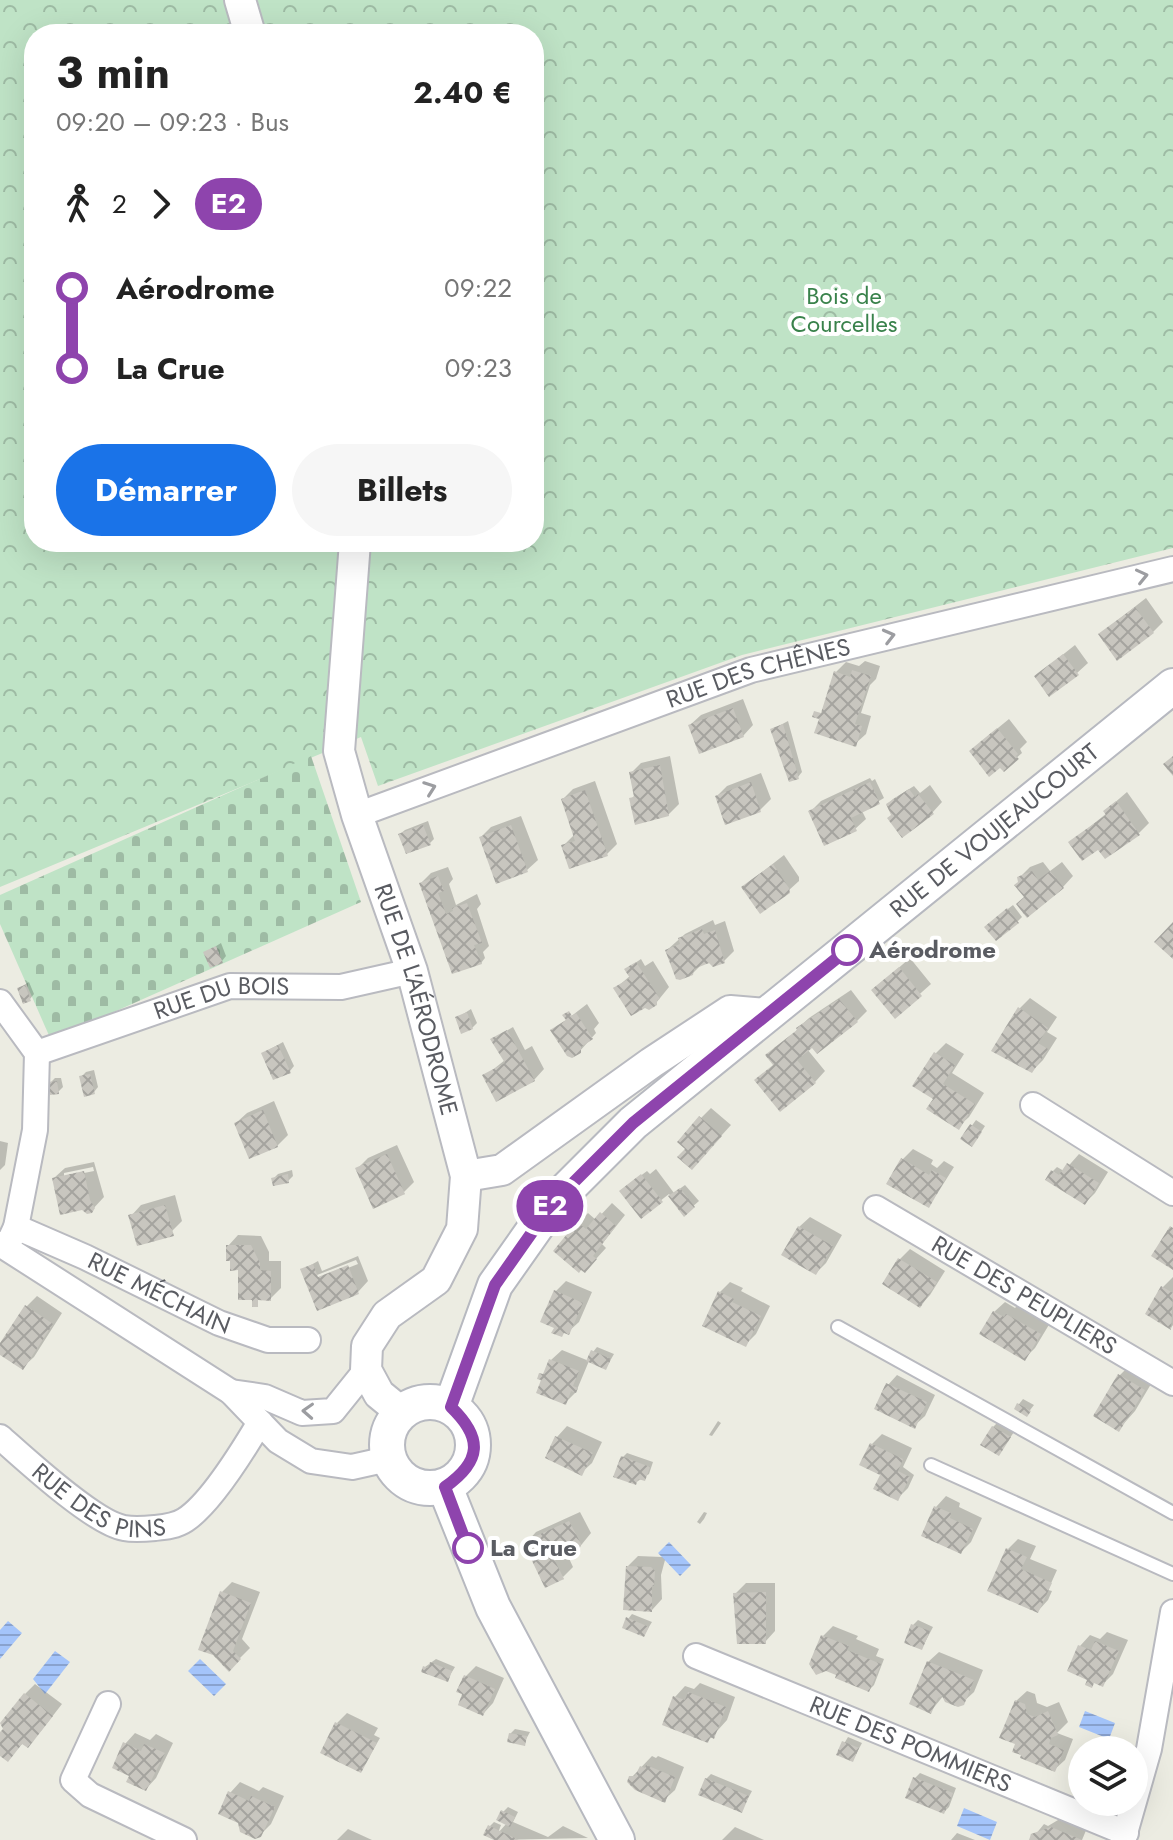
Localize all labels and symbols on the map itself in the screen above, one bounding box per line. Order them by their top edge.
park label: Bois de Courcelles [791,278,897,341]
one-way arrow [1134,568,1148,585]
one-way arrow [881,628,895,645]
street label: RUE DES CHÊNES [661,629,854,717]
street label: RUE DE VOUJEAUCOURT [882,735,1106,926]
one-way arrow [422,781,436,798]
street label: RUE DE L'AÉRODROME [365,879,467,1119]
place label: Aérodrome [868,932,996,967]
marker: Aérodrome [832,935,862,965]
street label: RUE DU BOIS [149,968,289,1028]
line badge: E2 [514,1180,586,1232]
street label: RUE DES PEUPLIERS [925,1227,1124,1363]
street label: RUE MÉCHAIN [82,1243,235,1343]
one-way arrow [301,1402,314,1419]
street label: RUE DES PINS [24,1454,168,1546]
place label: La Crue [490,1530,577,1565]
marker: La Crue [453,1533,483,1563]
street label: RUE DES POMMIERS [804,1687,1017,1801]

